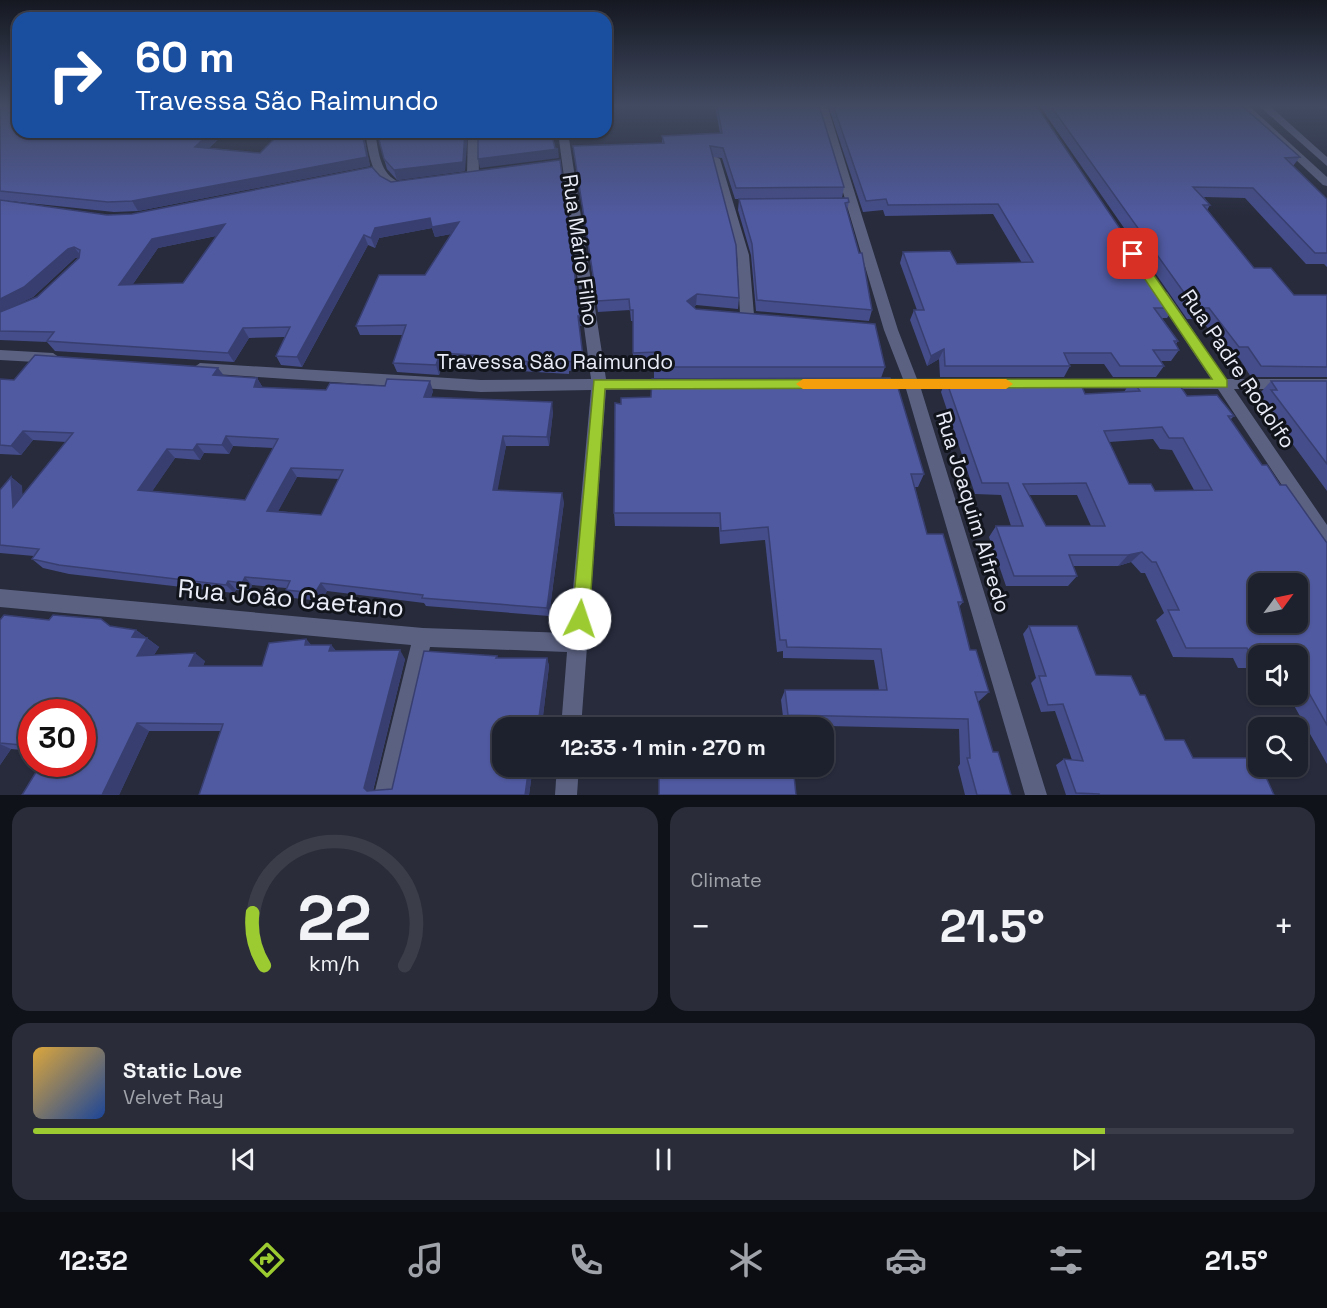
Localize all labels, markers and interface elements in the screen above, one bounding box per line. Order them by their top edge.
text: 60 m [135,31,235,84]
icon: right [36,36,114,114]
text: Travessa São Raimundo [135,83,439,118]
street label: Rua Mário Filho [556,172,604,327]
pin [1107,228,1158,279]
icon: arrive [1116,237,1149,270]
street label: Rua Padre Rodolfo [1175,284,1302,453]
street label: Travessa São Raimundo [437,348,673,375]
street label: Rua Joaquim Alfredo [930,408,1017,616]
street label: Rua João Caetano [176,571,406,625]
north arrow [1248,573,1308,633]
map controls [1248,573,1308,777]
position arrow [548,587,612,651]
button: sound [1248,645,1308,705]
speed limit sign: 30 [18,699,96,777]
button: search [1248,717,1308,777]
text: 12:33 · 1 min · 270 m [560,733,766,761]
text: Climate [691,867,762,893]
text: 22 [298,879,372,958]
text: 21.5° [940,898,1045,955]
text: − [691,906,711,948]
text: + [1274,906,1294,948]
text: km/h [309,950,360,977]
text: Static Love [123,1056,242,1084]
text: Velvet Ray [123,1084,224,1110]
icon: previous [227,1143,260,1176]
icon: pause [647,1143,680,1176]
icon: next [1067,1143,1100,1176]
icon: directions [246,1239,288,1281]
icon: music [405,1239,447,1281]
icon: phone [565,1239,607,1281]
icon: climate [725,1239,767,1281]
icon: car [885,1239,927,1281]
icon: filters [1045,1239,1087,1281]
text: 12:32 [59,1243,128,1278]
text: 21.5° [1205,1243,1268,1278]

